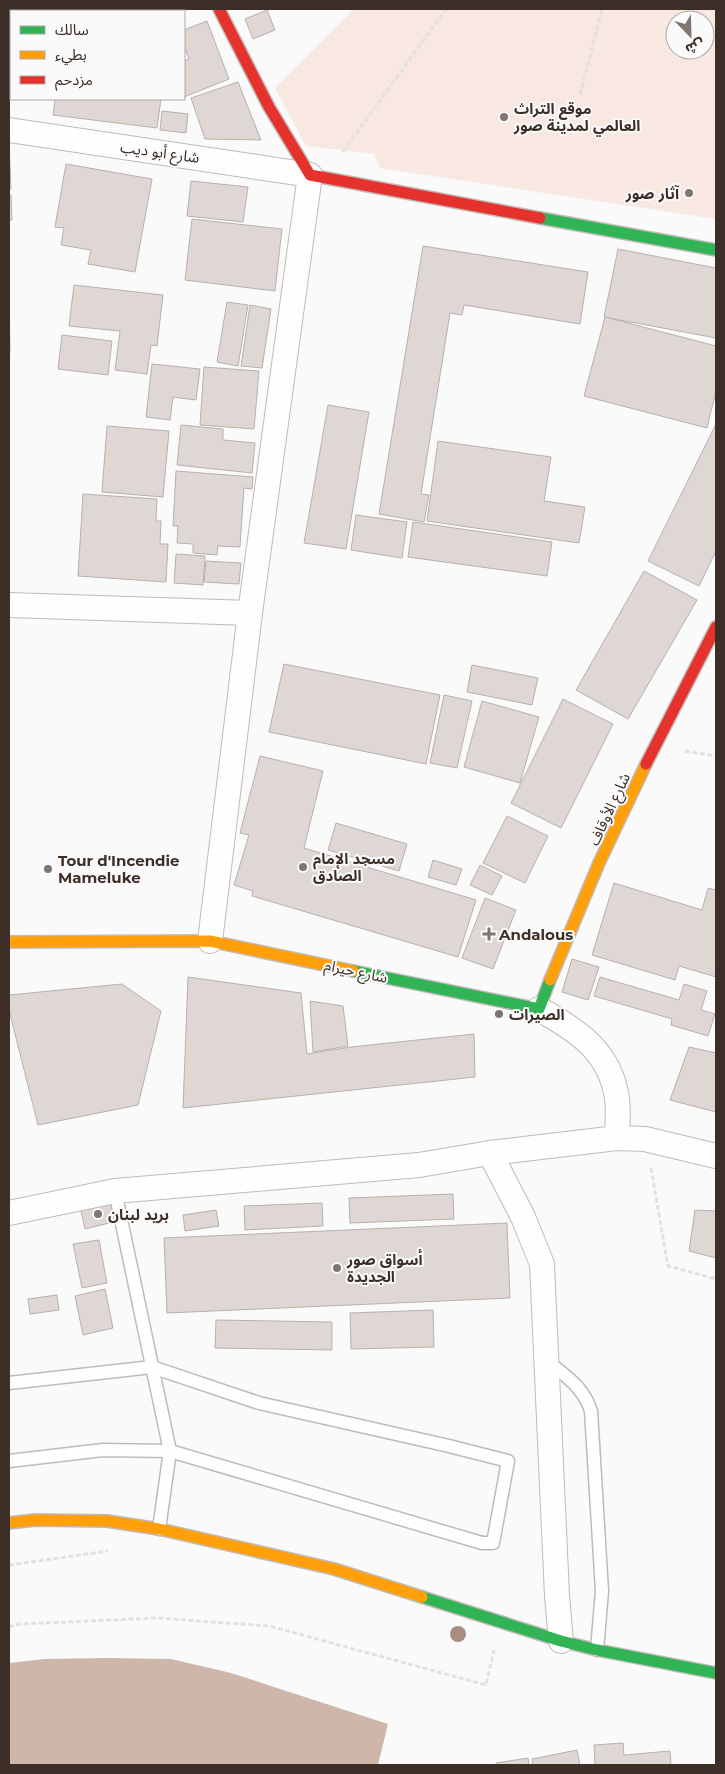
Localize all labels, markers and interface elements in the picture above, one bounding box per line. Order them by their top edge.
legend [10,10,185,100]
north arrow [665,10,715,60]
text: سالك [55,20,89,39]
text: ش [683,35,707,59]
text: بطيء [55,45,87,66]
text: مزدحم [55,70,93,91]
place label: موقع التراث العالمي لمدينة صور [513,99,640,137]
marker: موقع التراث العالمي لمدينة صور [498,111,510,123]
street label: شارع أبو ديب [119,137,201,170]
place label: آثار صور [625,184,680,203]
marker: آثار صور [683,187,695,199]
street label: شارع الأوقاف [584,769,637,850]
place label: مسجد الإمام الصادق [313,849,395,885]
place label: Tour d'Incendie Mameluke [58,851,179,887]
marker: مسجد الإمام الصادق [297,861,309,873]
marker: Tour d'Incendie Mameluke [42,863,54,875]
place label: Andalous [498,925,573,944]
marker: Andalous [483,928,495,940]
street label: شارع حيرام [322,955,390,990]
place label: الصيرات [509,1005,565,1024]
marker: الصيرات [493,1008,505,1020]
place label: بريد لبنان [108,1205,169,1224]
marker: بريد لبنان [92,1208,104,1220]
place label: أسواق صور الجديدة [346,1249,423,1286]
marker: أسواق صور الجديدة [331,1262,343,1274]

